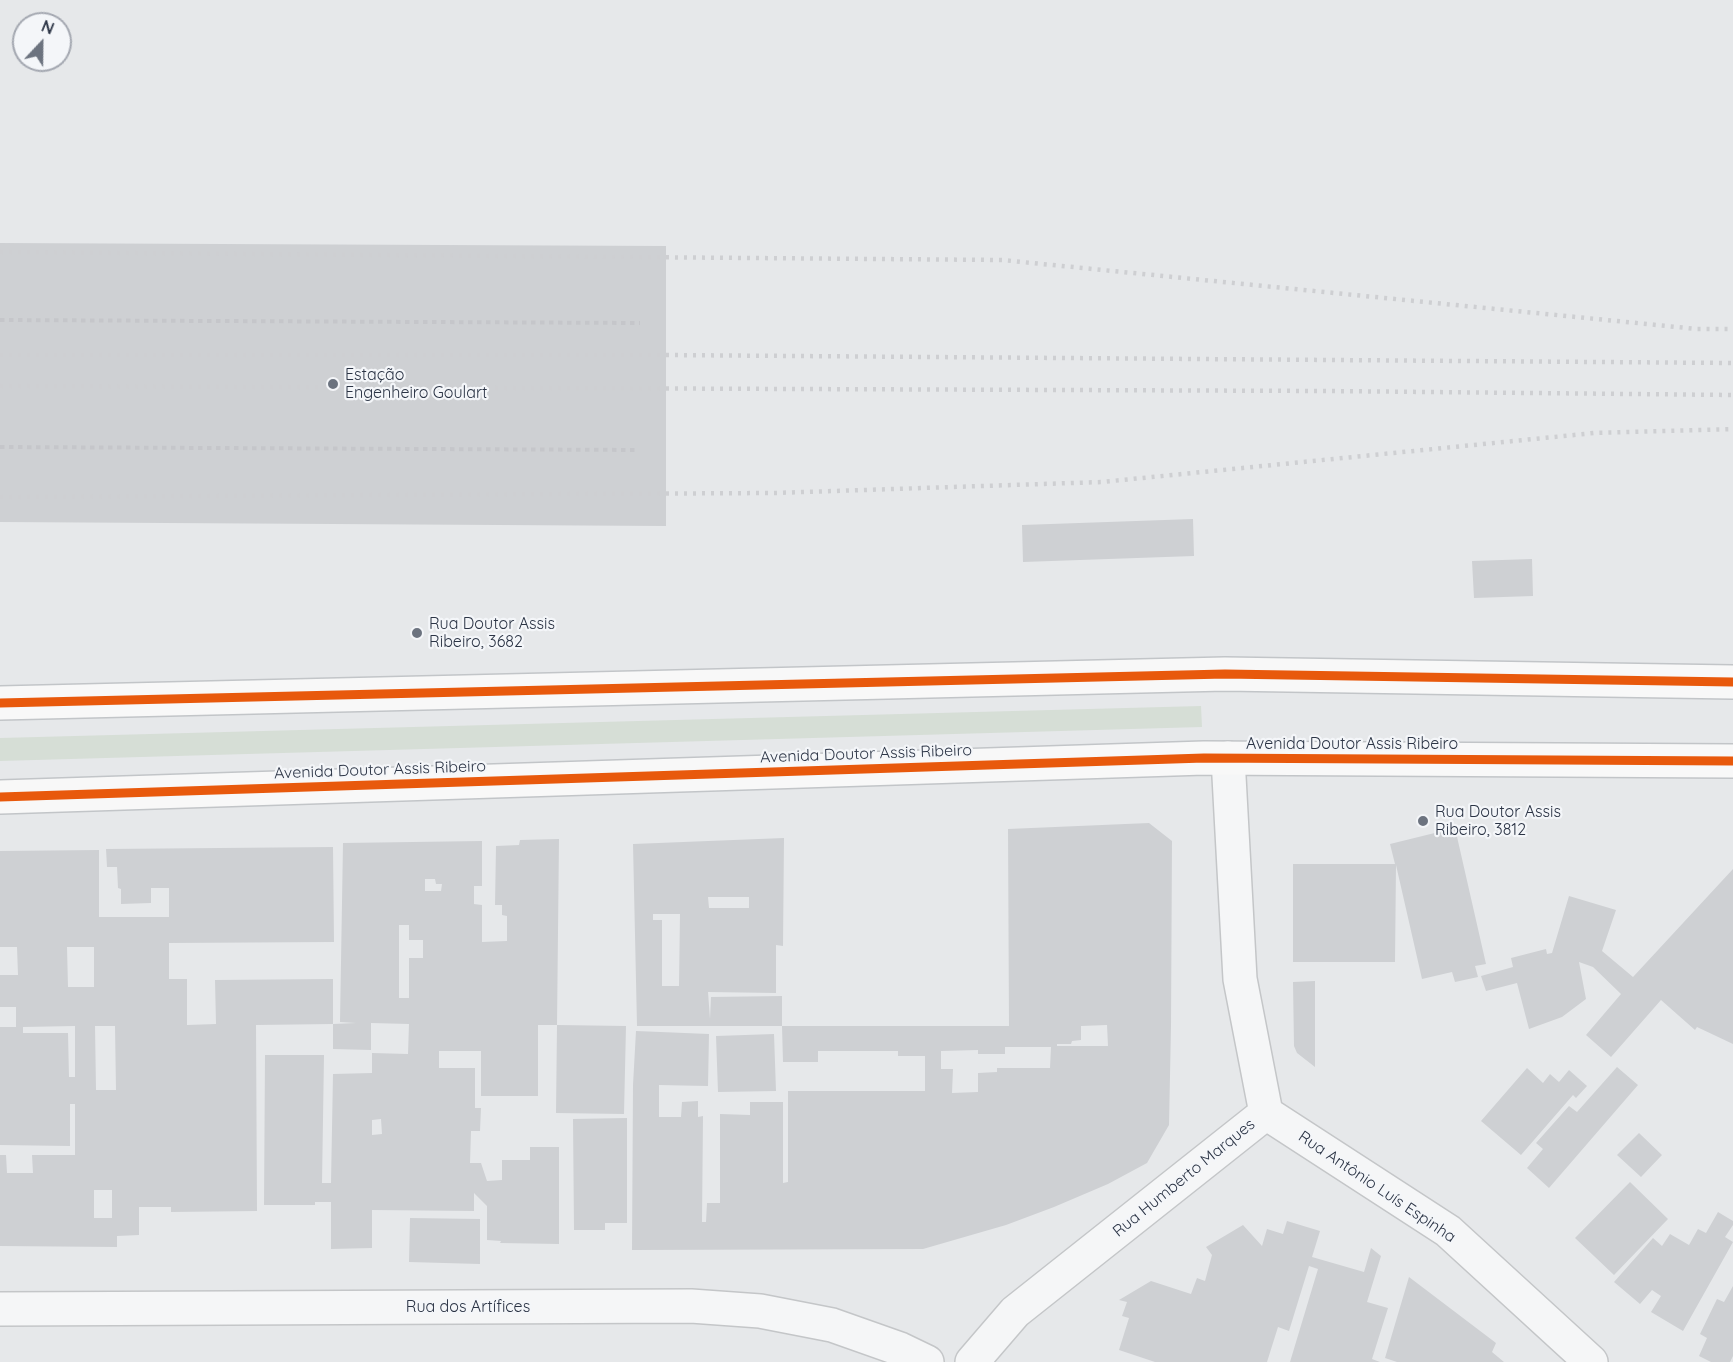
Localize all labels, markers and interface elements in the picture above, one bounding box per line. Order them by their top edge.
north arrow [12,12,72,72]
text: N [39,16,57,39]
place label: Estação Engenheiro Goulart [345,365,488,403]
marker: Estação Engenheiro Goulart [326,377,340,391]
place label: Rua Doutor Assis Ribeiro, 3682 [429,614,555,652]
marker: Rua Doutor Assis Ribeiro, 3682 [410,626,424,640]
street label: Avenida Doutor Assis Ribeiro [1246,734,1458,754]
street label: Avenida Doutor Assis Ribeiro [760,741,972,767]
street label: Avenida Doutor Assis Ribeiro [274,757,486,783]
place label: Rua Doutor Assis Ribeiro, 3812 [1435,802,1561,840]
marker: Rua Doutor Assis Ribeiro, 3812 [1416,814,1430,828]
street label: Rua Humberto Marques [1109,1115,1259,1241]
street label: Rua Antônio Luís Espinha [1295,1127,1459,1247]
street label: Rua dos Artífices [406,1297,530,1317]

